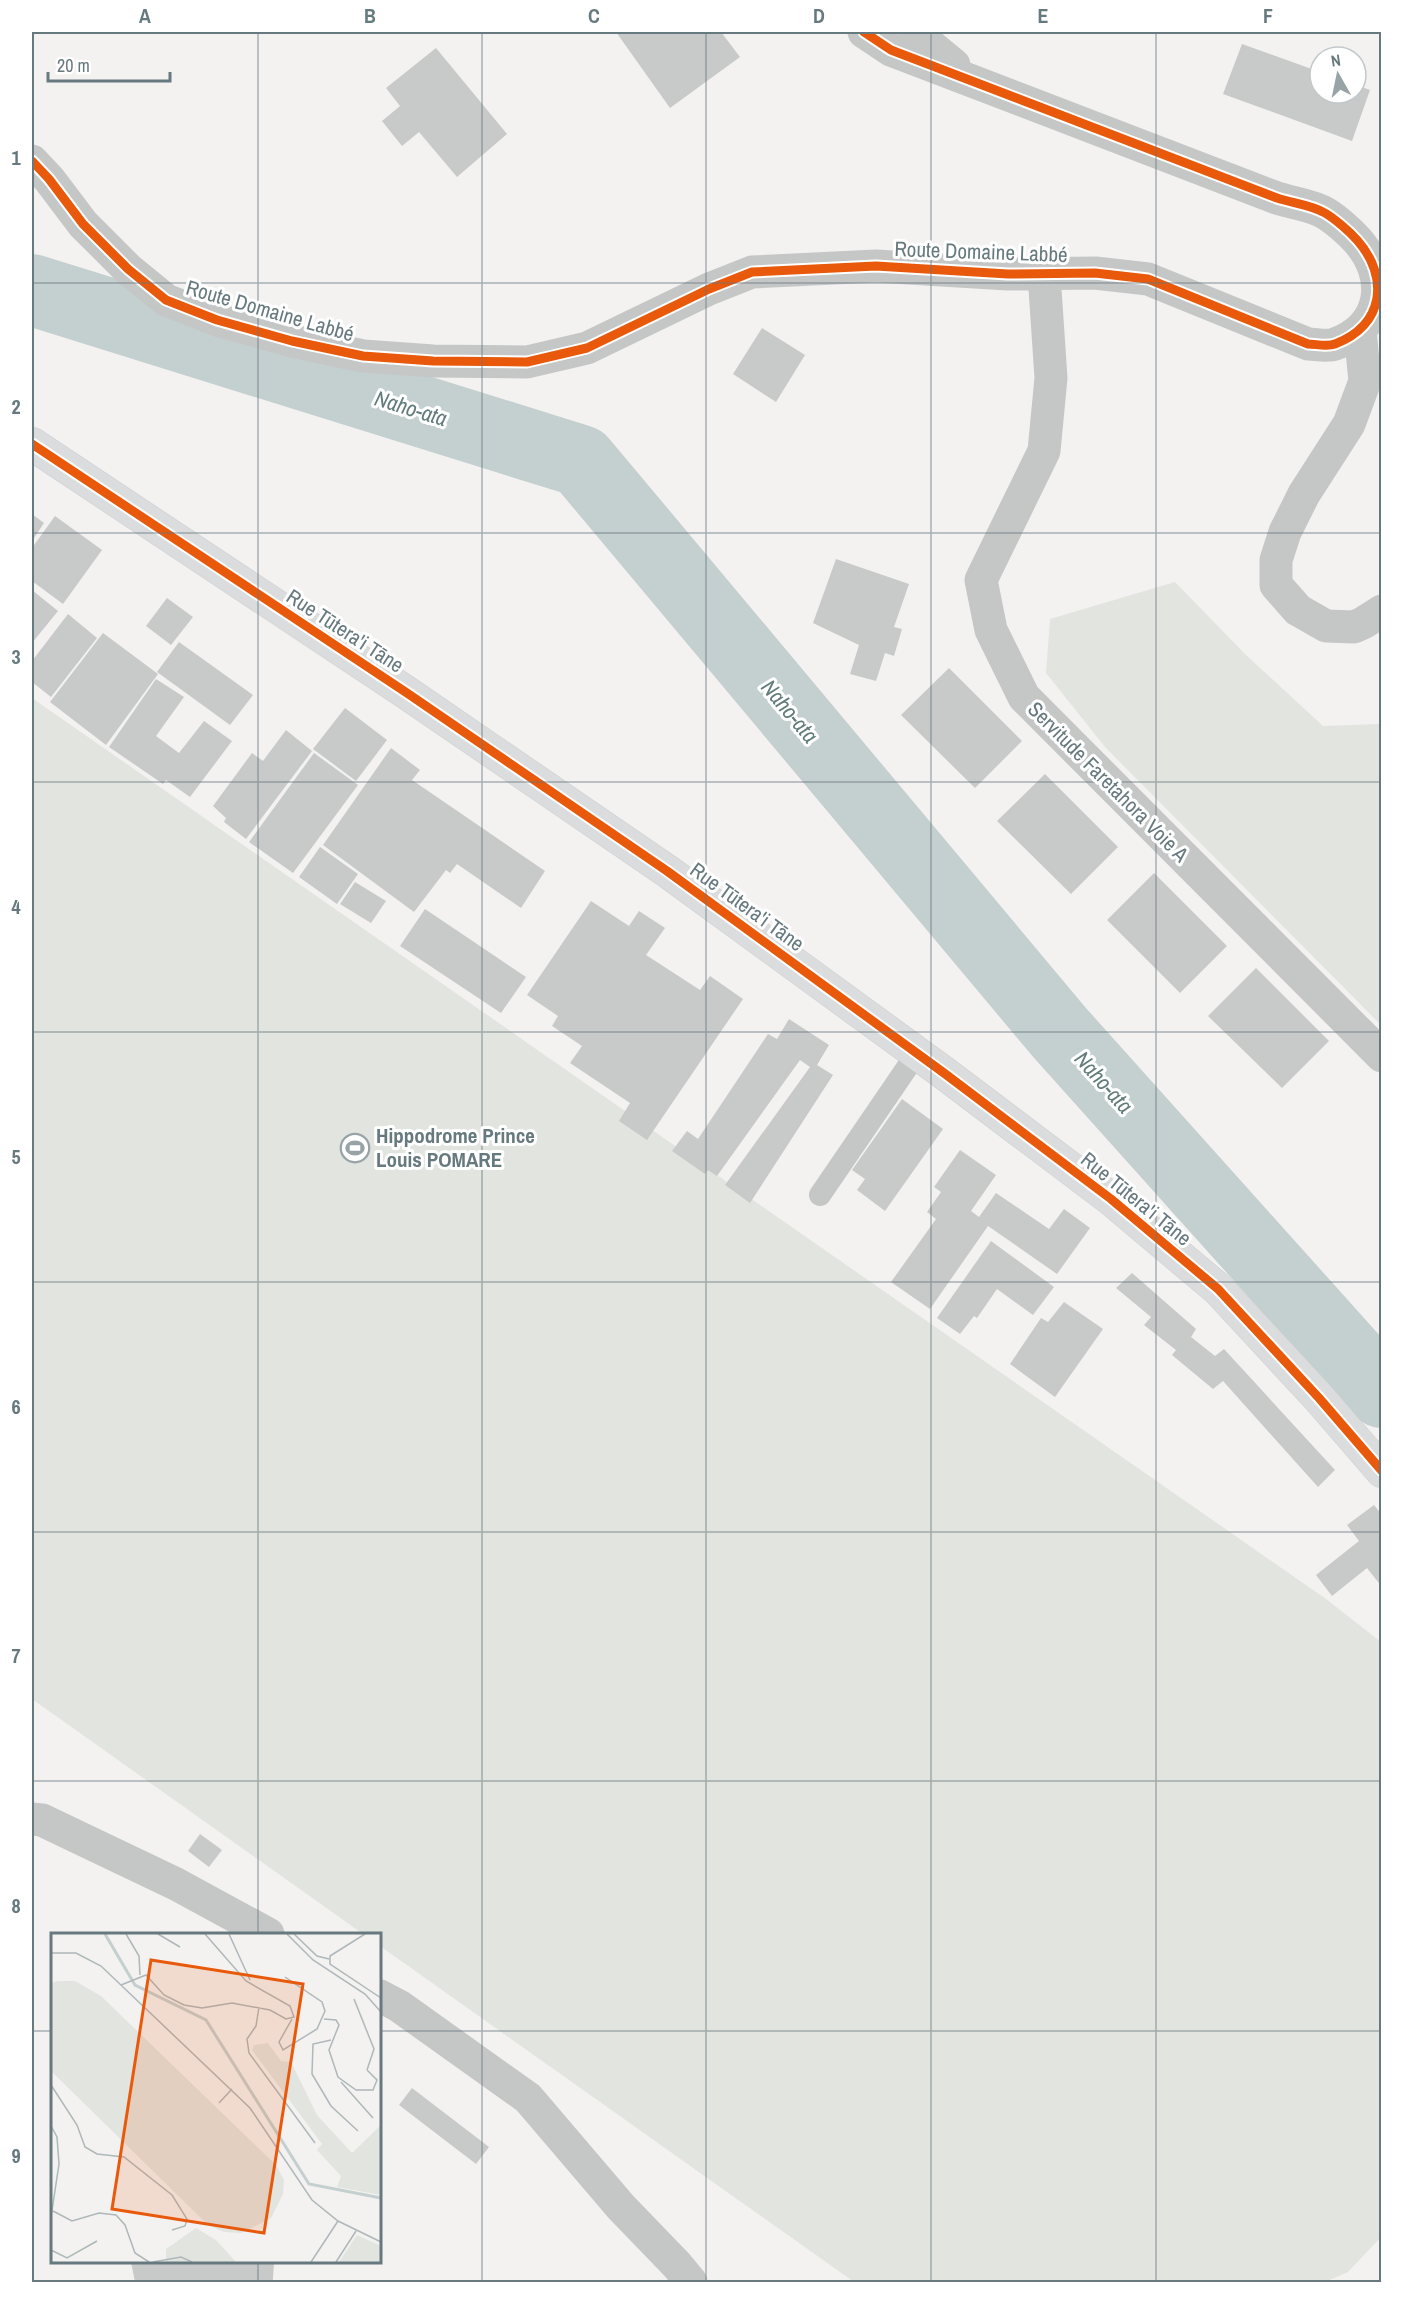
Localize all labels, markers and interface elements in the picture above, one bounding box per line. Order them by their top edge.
text: A [139,2,151,29]
text: B [364,2,376,29]
text: C [588,2,600,29]
text: D [813,2,825,29]
text: E [1038,2,1049,29]
text: F [1263,2,1273,29]
scale bar [48,45,170,83]
north arrow [1308,45,1368,105]
text: N [1329,49,1342,72]
text: 20 m [57,53,90,78]
text: 1 [11,144,21,171]
street label: Route Domaine Labbé [894,234,1068,269]
street label: Route Domaine Labbé [183,273,357,348]
water label: Naho-ata [371,383,451,433]
text: 2 [11,393,21,420]
street label: Rue Tūtera'i Tāne [281,582,410,679]
text: 3 [11,643,21,670]
water label: Naho-ata [755,673,825,749]
street label: Servitude Faretahora Voie A [1022,695,1196,869]
street label: Rue Tūtera'i Tāne [684,855,810,958]
text: 4 [11,893,21,920]
water label: Naho-ata [1068,1044,1140,1120]
place label: Hippodrome Prince Louis POMARE [376,1121,535,1174]
sports icon: Hippodrome Prince Louis POMARE [339,1132,371,1164]
text: 5 [11,1143,21,1170]
street label: Rue Tūtera'i Tāne [1075,1145,1198,1252]
text: 6 [11,1393,21,1420]
text: 7 [11,1642,21,1669]
text: 8 [11,1892,21,1919]
inset map [51,1933,381,2263]
text: 9 [11,2142,21,2169]

